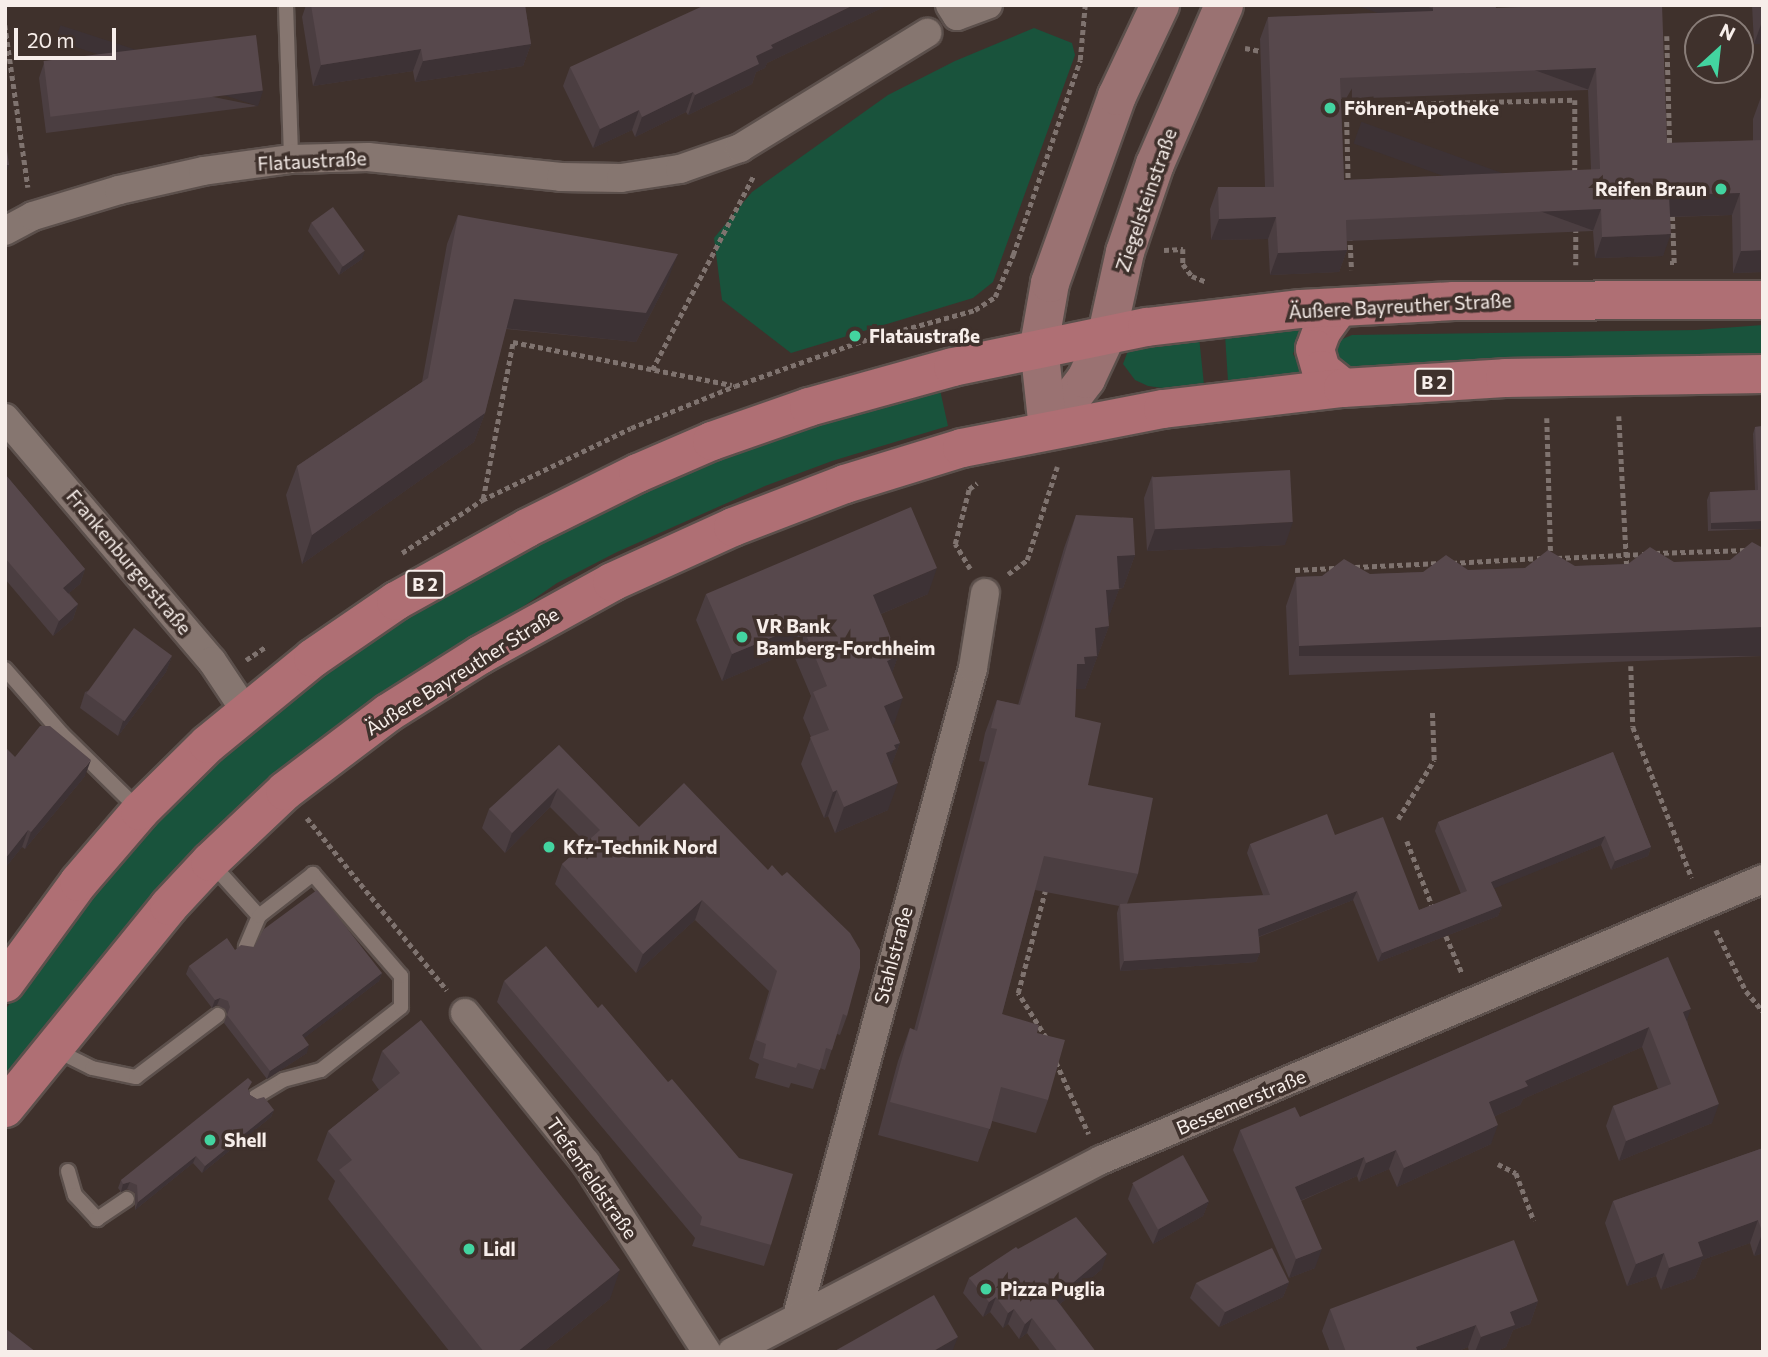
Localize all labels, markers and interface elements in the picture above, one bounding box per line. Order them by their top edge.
scale bar [18,14,119,58]
north arrow [1684,14,1754,84]
text: N [1716,18,1739,45]
text: 20 m [27,27,75,52]
place label: Föhren-Apotheke [1344,97,1499,119]
marker: Föhren-Apotheke [1322,100,1338,116]
street label: Ziegelsteinstraße [1111,125,1181,275]
street label: Flataustraße [257,147,367,175]
place label: Reifen Braun [1595,178,1707,200]
marker: Reifen Braun [1713,181,1729,197]
street label: Äußere Bayreuther Straße [1288,289,1512,323]
place label: Flataustraße [869,325,980,347]
marker: Flataustraße [847,328,863,344]
road number: B 2 [1413,368,1455,396]
street label: Frankenburgerstraße [62,485,196,639]
road number: B 2 [404,570,446,598]
street label: Äußere Bayreuther Straße [361,602,563,740]
place label: VR Bank Bamberg-Forchheim [756,615,935,659]
marker: VR Bank Bamberg-Forchheim [734,629,750,645]
place label: Kfz-Technik Nord [563,836,717,858]
marker: Kfz-Technik Nord [541,839,557,855]
street label: Stahlstraße [869,904,917,1006]
street label: Bessemerstraße [1173,1064,1309,1140]
street label: Tiefenfeldstraße [542,1113,642,1243]
place label: Shell [224,1129,267,1151]
marker: Shell [202,1132,218,1148]
place label: Lidl [483,1238,516,1260]
marker: Lidl [461,1241,477,1257]
place label: Pizza Puglia [1000,1278,1105,1300]
marker: Pizza Puglia [978,1281,994,1297]

